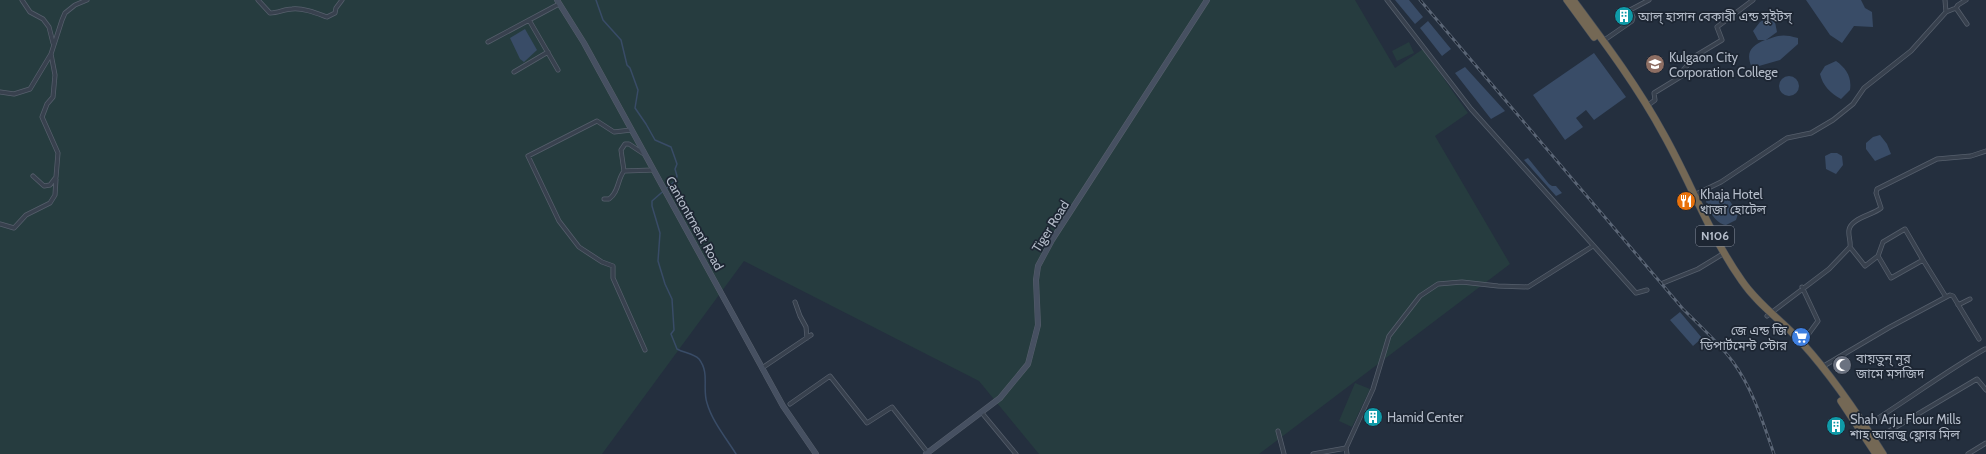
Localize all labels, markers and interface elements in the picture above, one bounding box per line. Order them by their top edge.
building icon: আল্ হাসান বেকারী এন্ড সুইটস্ [1613,5,1635,27]
place label: আল্ হাসান বেকারী এন্ড সুইটস্ [1637,8,1793,25]
place label: Kulgaon City Corporation College [1669,49,1778,80]
school or university icon: Kulgaon City Corporation College [1644,53,1666,75]
street label: Cantontment Road [663,173,727,273]
place label: Khaja Hotel খাজা হোটেল [1700,186,1767,217]
restaurant icon: Khaja Hotel খাজা হোটেল [1675,190,1697,212]
street label: Tiger Road [1028,197,1072,255]
road number: N106 [1696,226,1734,246]
place label: জে এন্ড জি ডিপার্টমেন্ট স্টোর [1699,322,1788,353]
supermarket icon: জে এন্ড জি ডিপার্টমেন্ট স্টোর [1790,326,1812,348]
place label: বায়তুন্ নুর জামে মসজিদ [1855,350,1925,381]
mosque icon: বায়তুন্ নুর জামে মসজিদ [1831,354,1853,376]
building icon: Hamid Center [1362,406,1384,428]
place label: Hamid Center [1387,409,1464,425]
place label: Shah Arju Flour Mills শাহ আরজু ফ্লোর মিল [1849,411,1961,442]
building icon: Shah Arju Flour Mills শাহ আরজু ফ্লোর মিল [1825,415,1847,437]

